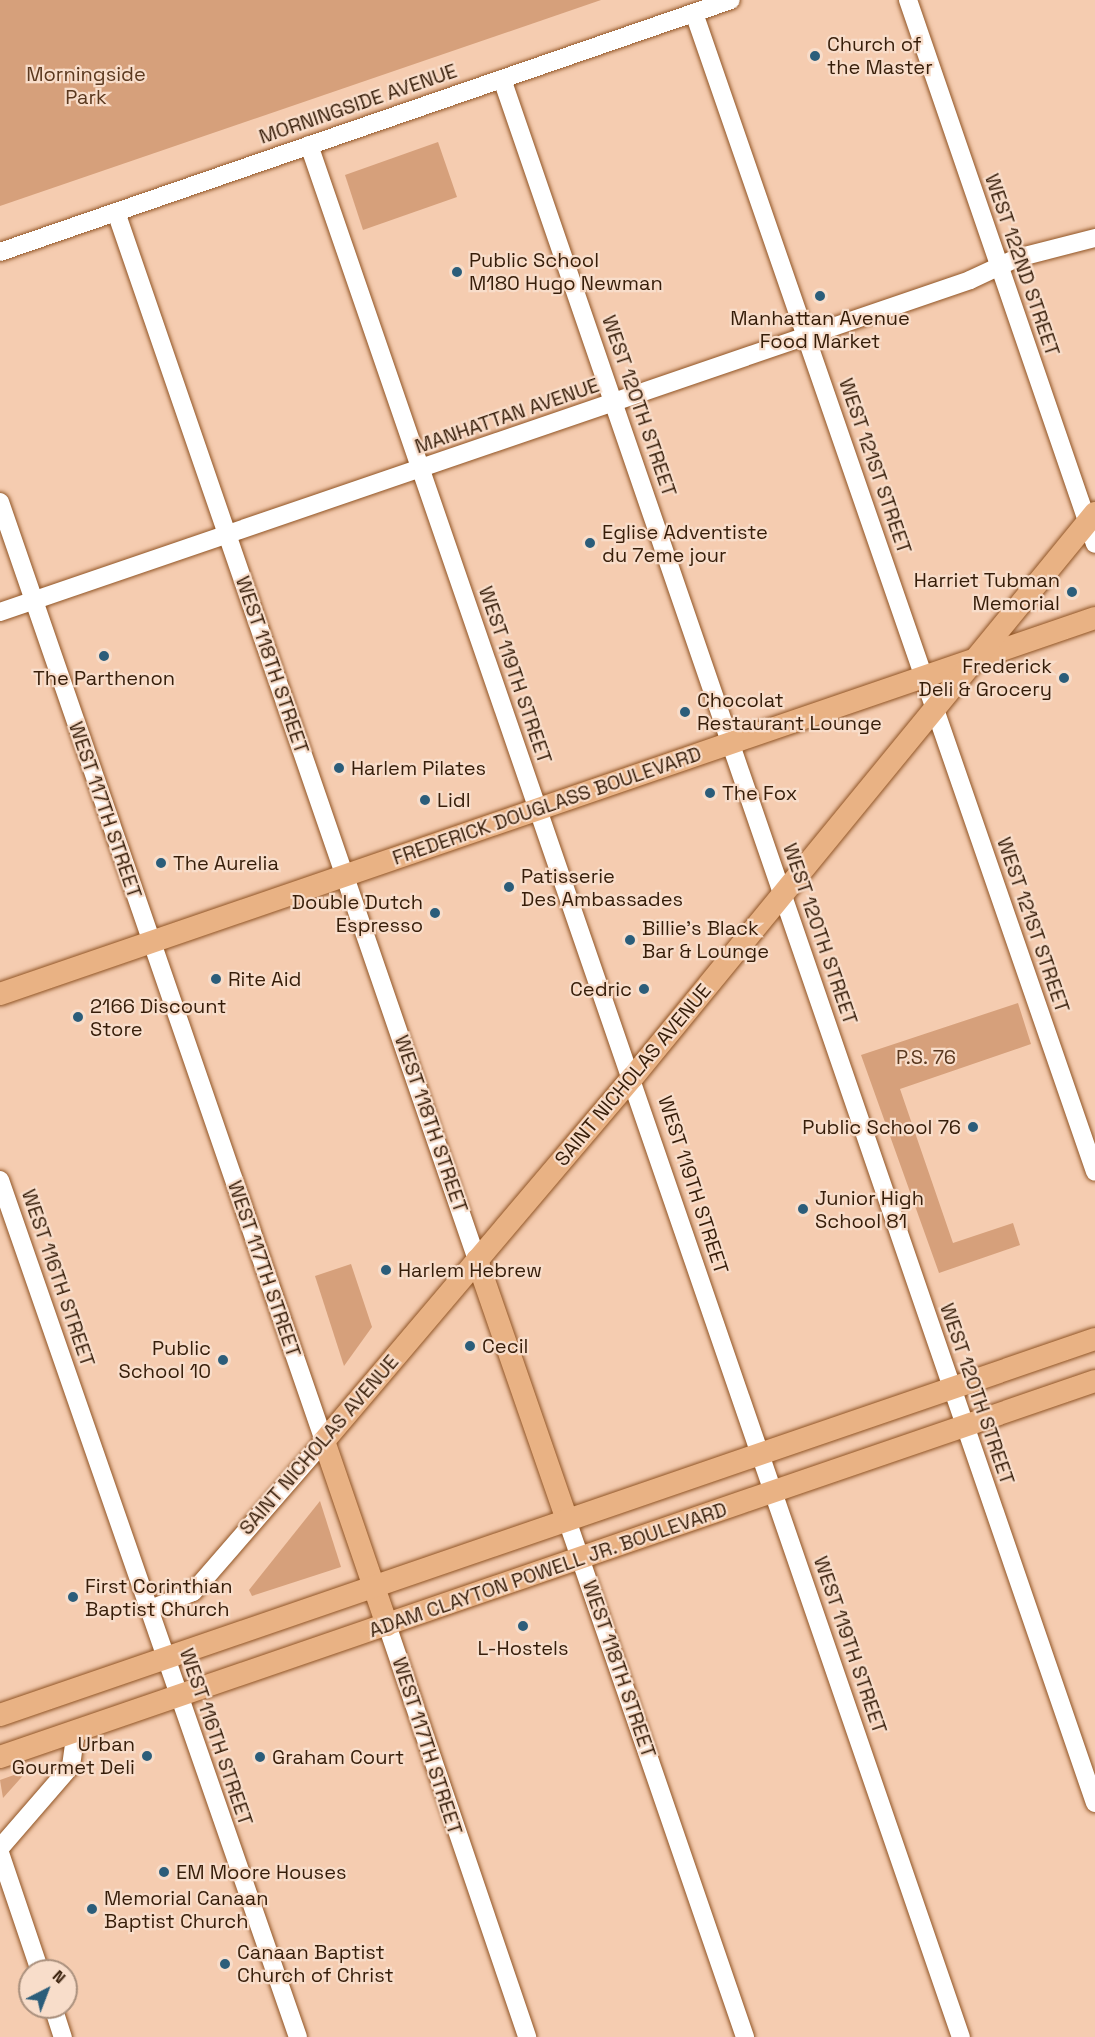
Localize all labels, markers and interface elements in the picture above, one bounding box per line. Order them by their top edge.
place label: Church of the Master [827,33,933,80]
marker: Church of the Master [808,49,822,63]
street label: MORNINGSIDE AVENUE [256,59,460,149]
park label: Morningside Park [26,62,146,109]
street label: WEST 122ND STREET [979,170,1065,360]
place label: Public School M180 Hugo Newman [469,248,663,295]
marker: Public School M180 Hugo Newman [450,265,464,279]
marker: Manhattan Avenue Food Market [813,289,827,303]
place label: Manhattan Avenue Food Market [730,306,910,353]
street label: WEST 120TH STREET [597,312,681,500]
street label: MANHATTAN AVENUE [412,373,602,459]
street label: WEST 121ST STREET [834,375,916,557]
place label: Eglise Adventiste du 7eme jour [602,520,768,567]
marker: Eglise Adventiste du 7eme jour [583,536,597,550]
place label: Harriet Tubman Memorial [913,568,1060,615]
street label: WEST 118TH STREET [230,573,314,757]
street label: WEST 119TH STREET [473,583,557,767]
marker: Harriet Tubman Memorial [1065,585,1079,599]
marker: The Parthenon [97,649,111,663]
place label: Frederick Deli & Grocery [918,654,1052,701]
place label: The Parthenon [33,666,175,690]
marker: Frederick Deli & Grocery [1057,671,1071,685]
place label: Chocolat Restaurant Lounge [697,688,882,735]
marker: Chocolat Restaurant Lounge [678,705,692,719]
street label: WEST 117TH STREET [63,718,147,902]
street label: FREDERICK DOUGLASS BOULEVARD [389,742,705,870]
place label: Harlem Pilates [351,756,486,780]
marker: Harlem Pilates [332,761,346,775]
place label: The Fox [722,781,797,805]
marker: The Fox [703,786,717,800]
place label: Lidl [437,788,471,812]
marker: Lidl [418,793,432,807]
street label: WEST 121ST STREET [992,834,1074,1016]
street label: WEST 120TH STREET [778,840,862,1028]
place label: The Aurelia [173,851,279,875]
marker: The Aurelia [154,856,168,870]
place label: Patisserie Des Ambassades [521,864,683,911]
marker: Patisserie Des Ambassades [502,880,516,894]
place label: Double Dutch Espresso [292,890,423,937]
marker: Double Dutch Espresso [428,906,442,920]
place label: Billie's Black Bar & Lounge [642,916,769,963]
marker: Billie's Black Bar & Lounge [623,933,637,947]
place label: Rite Aid [228,967,302,991]
marker: Rite Aid [209,972,223,986]
place label: Cedric [570,977,632,1001]
street label: SAINT NICHOLAS AVENUE [549,979,717,1171]
marker: Cedric [637,982,651,996]
place label: 2166 Discount Store [90,994,226,1041]
marker: 2166 Discount Store [71,1010,85,1024]
street label: WEST 118TH STREET [389,1032,473,1216]
park label: P.S. 76 [896,1045,956,1069]
street label: WEST 119TH STREET [653,1093,733,1277]
place label: Public School 76 [802,1115,961,1139]
marker: Public School 76 [966,1120,980,1134]
street label: WEST 117TH STREET [222,1177,306,1361]
street label: WEST 116TH STREET [16,1186,100,1370]
place label: Junior High School 81 [815,1186,924,1233]
marker: Junior High School 81 [796,1202,810,1216]
place label: Harlem Hebrew [398,1258,542,1282]
marker: Harlem Hebrew [379,1263,393,1277]
street label: WEST 120TH STREET [935,1300,1019,1488]
place label: Cecil [482,1334,528,1358]
place label: Public School 10 [119,1336,211,1383]
marker: Cecil [463,1339,477,1353]
street label: SAINT NICHOLAS AVENUE [234,1350,404,1540]
marker: Public School 10 [216,1353,230,1367]
street label: ADAM CLAYTON POWELL JR. BOULEVARD [365,1497,731,1643]
street label: WEST 119TH STREET [808,1553,892,1737]
place label: First Corinthian Baptist Church [85,1574,232,1621]
street label: WEST 118TH STREET [577,1577,661,1761]
marker: First Corinthian Baptist Church [66,1590,80,1604]
marker: L-Hostels [516,1619,530,1633]
place label: L-Hostels [477,1636,569,1660]
street label: WEST 116TH STREET [174,1645,258,1829]
street label: WEST 117TH STREET [387,1654,467,1838]
place label: Urban Gourmet Deli [12,1732,135,1779]
place label: Graham Court [272,1745,404,1769]
marker: Urban Gourmet Deli [140,1749,154,1763]
marker: Graham Court [253,1750,267,1764]
place label: EM Moore Houses [176,1860,347,1884]
marker: EM Moore Houses [157,1865,171,1879]
place label: Memorial Canaan Baptist Church [104,1886,269,1933]
marker: Memorial Canaan Baptist Church [85,1902,99,1916]
place label: Canaan Baptist Church of Christ [237,1940,394,1987]
marker: Canaan Baptist Church of Christ [218,1957,232,1971]
north arrow [18,1959,78,2019]
text: N [48,1965,70,1988]

